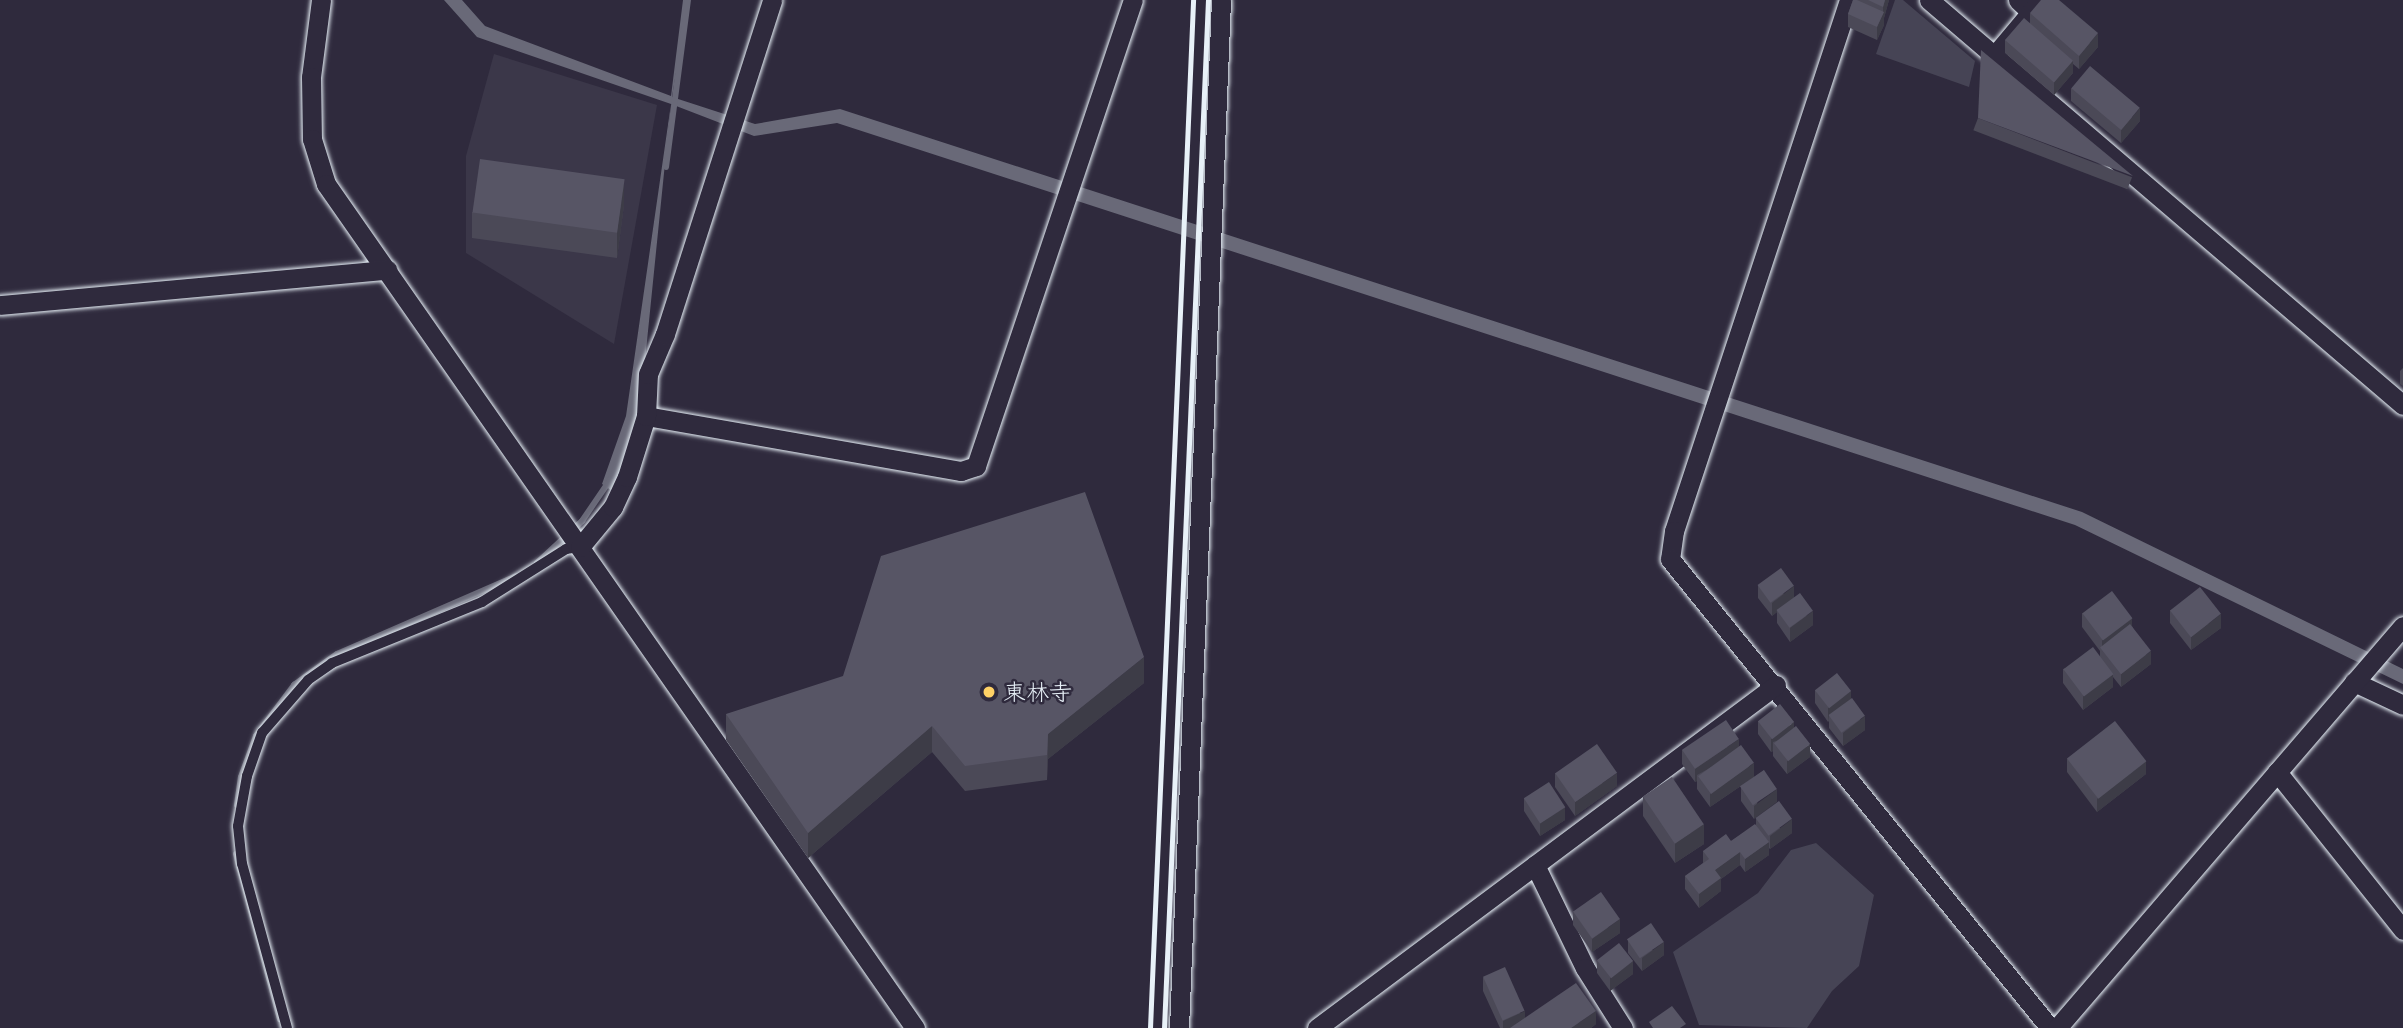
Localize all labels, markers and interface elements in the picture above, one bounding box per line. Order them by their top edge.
place label: 東林寺 [1003,678,1072,706]
marker: 東林寺 [981,684,997,700]

